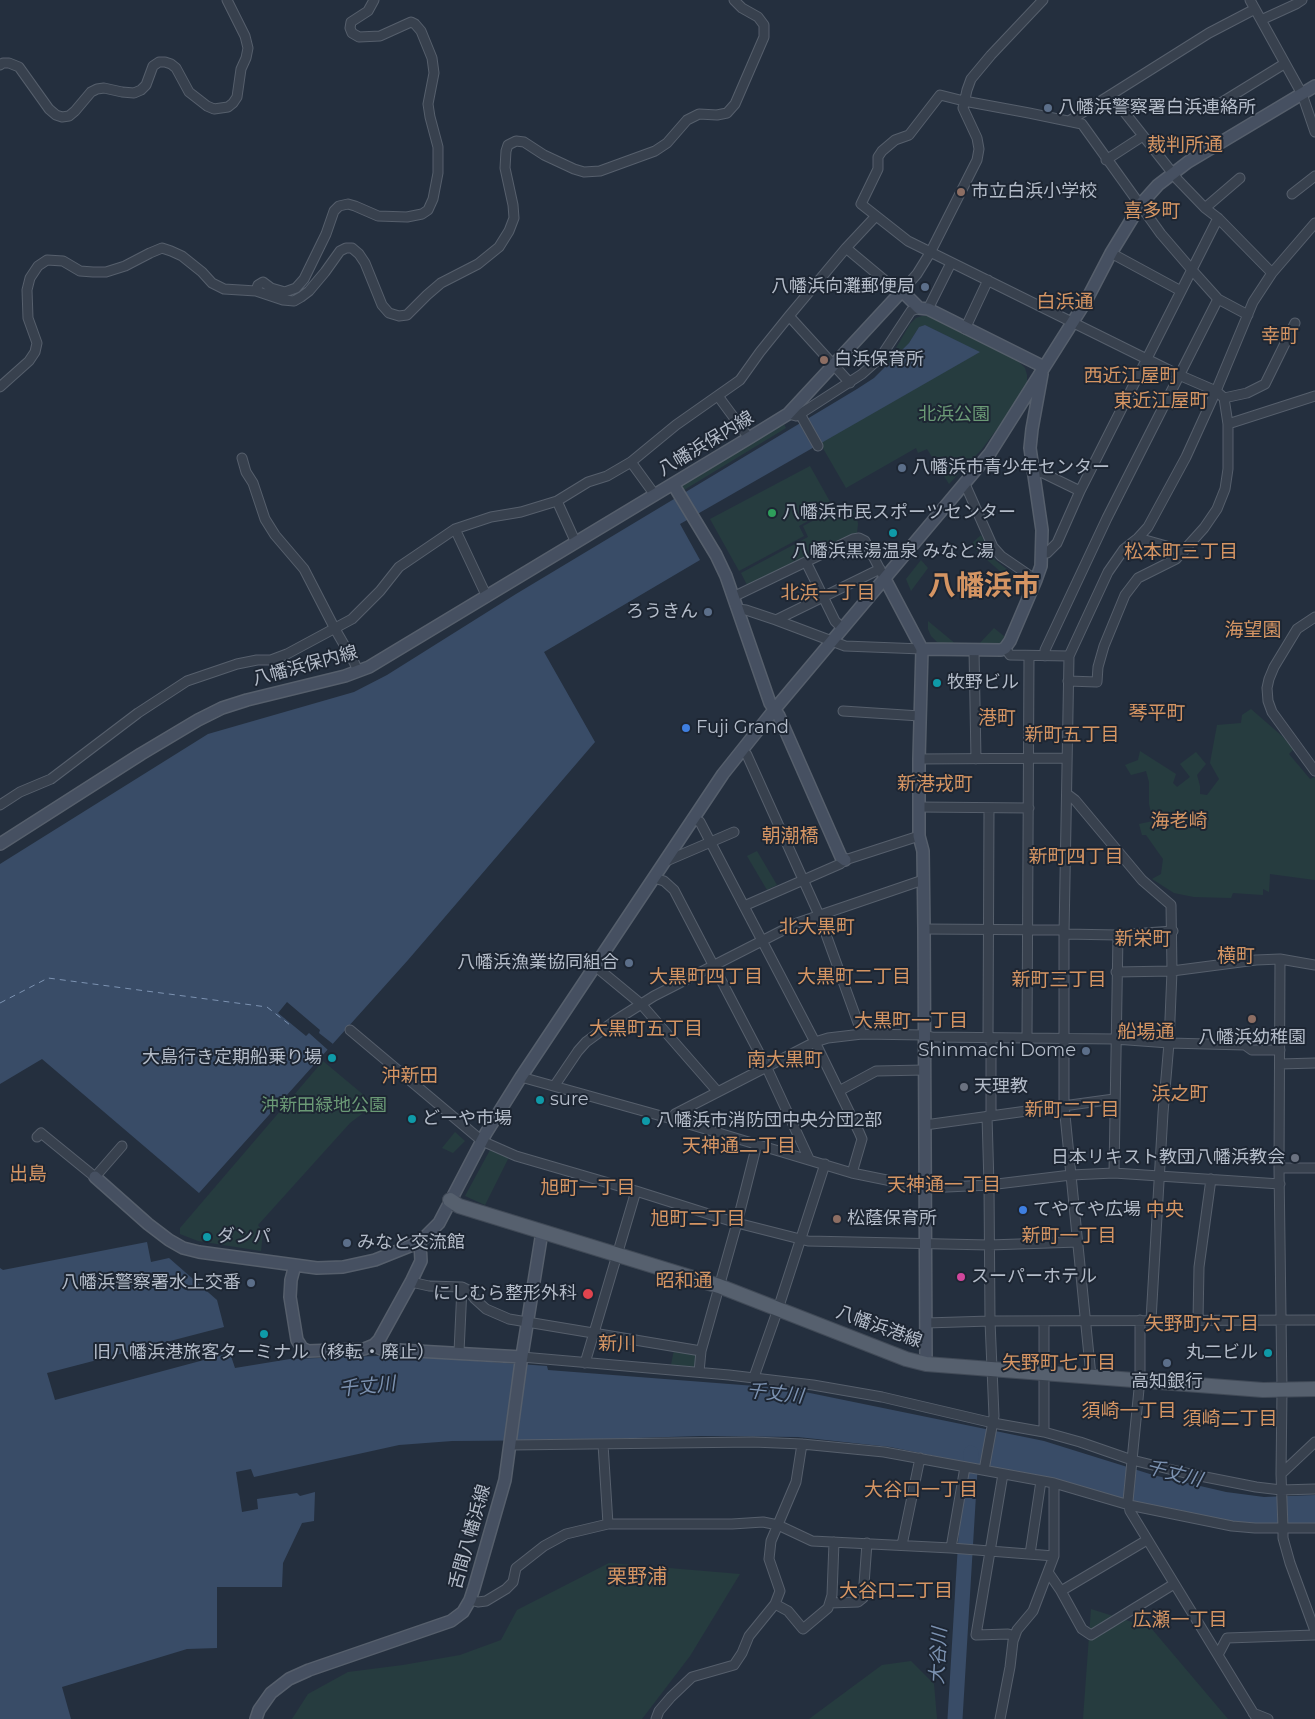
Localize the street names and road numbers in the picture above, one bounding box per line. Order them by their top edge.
street label: 八幡浜保内線 [654,407,758,481]
street label: 八幡浜保内線 [250,642,360,690]
street label: 八幡浜港線 [833,1301,925,1353]
street label: 舌間八幡浜線 [445,1482,495,1592]

